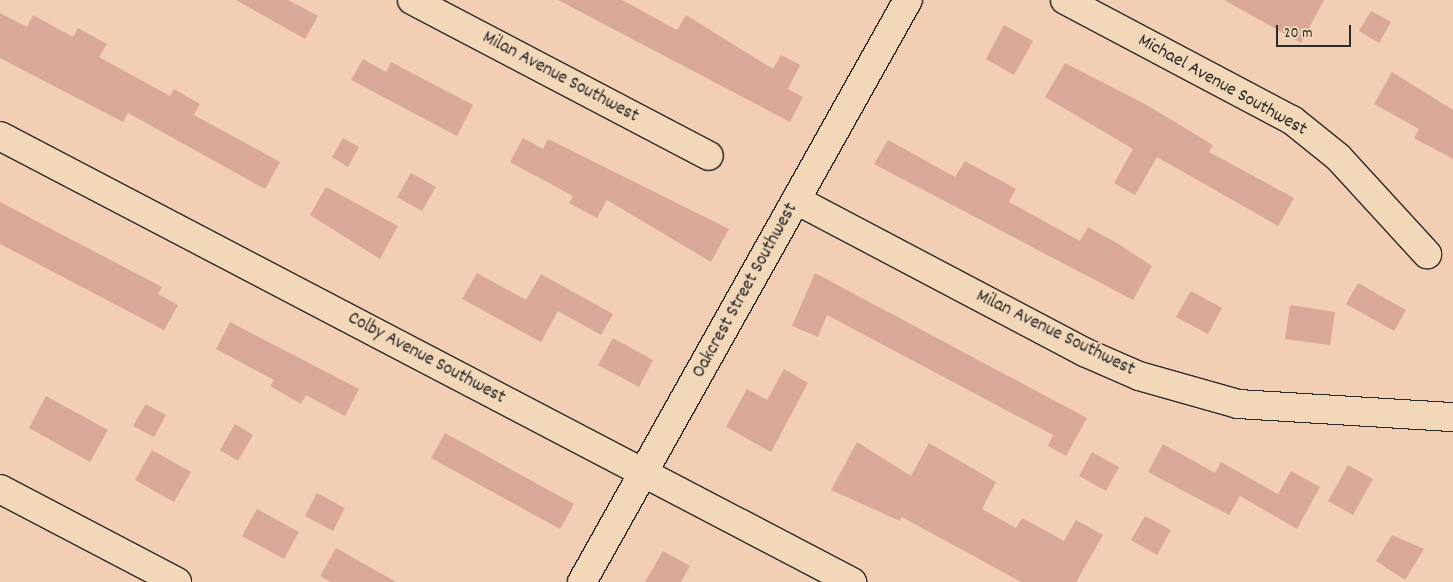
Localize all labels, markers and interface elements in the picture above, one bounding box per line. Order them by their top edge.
scale bar [1278,15,1353,47]
text: 20 m [1284,23,1312,45]
street label: Milan Avenue Southwest [478,27,642,129]
street label: Michael Avenue Southwest [1133,30,1311,142]
street label: Oakcrest Street Southwest [688,199,804,383]
street label: Milan Avenue Southwest [972,286,1138,382]
street label: Colby Avenue Southwest [343,308,509,410]

